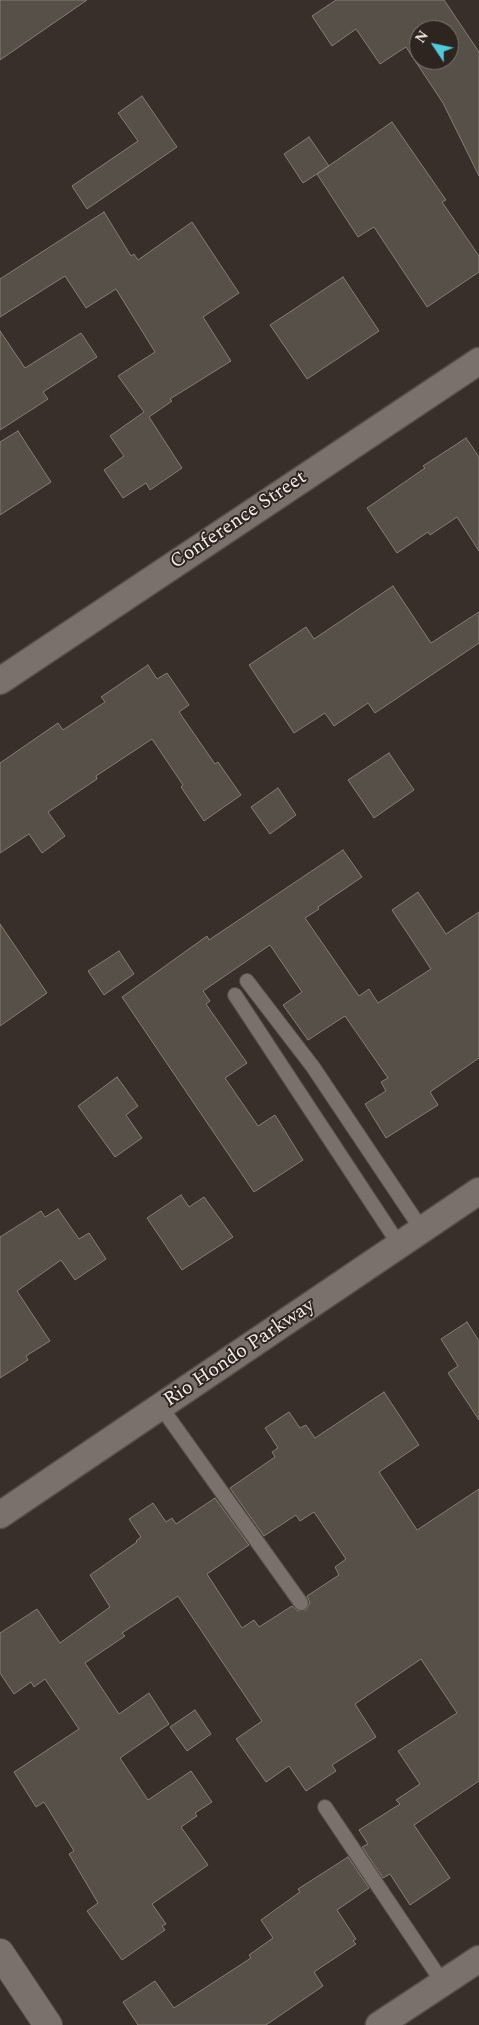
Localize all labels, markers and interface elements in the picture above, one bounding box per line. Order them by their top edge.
north arrow [409,20,459,70]
text: N [410,26,434,48]
street label: Conference Street [166,466,312,576]
street label: Rio Hondo Parkway [160,1295,320,1413]

